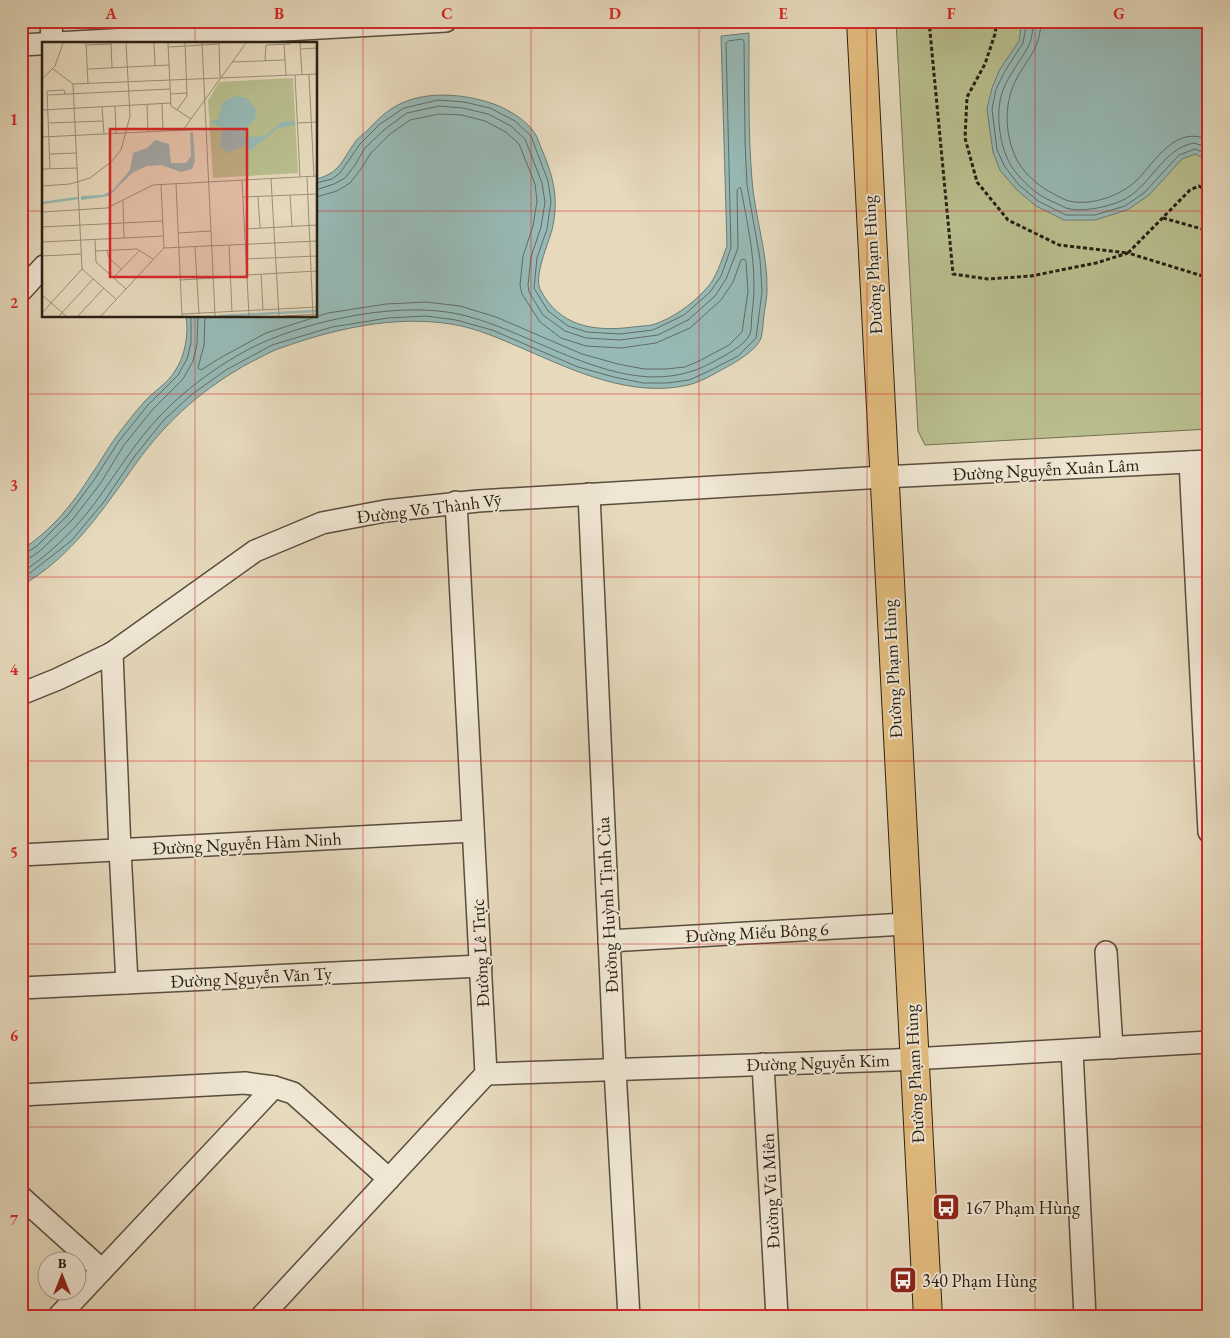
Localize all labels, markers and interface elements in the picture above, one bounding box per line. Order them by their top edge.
text: A [104,3,117,24]
text: B [274,3,284,24]
text: C [441,3,453,24]
text: D [609,3,621,24]
text: E [778,3,788,24]
text: F [947,3,956,24]
text: G [1113,3,1125,24]
inset map [42,42,318,318]
text: 1 [10,109,18,130]
street label: Đường Phạm Hùng [857,195,887,335]
text: 2 [10,292,19,313]
street label: Đường Nguyễn Xuân Lâm [952,453,1140,485]
text: 3 [10,475,18,496]
street label: Đường Võ Thành Vỹ [355,488,503,528]
street label: Đường Phạm Hùng [877,599,907,739]
text: 4 [10,659,19,680]
street label: Đường Huỳnh Tịnh Của [591,816,623,994]
street label: Đường Nguyễn Hàm Ninh [152,827,342,859]
text: 5 [10,842,18,863]
street label: Đường Lê Trực [466,898,494,1008]
street label: Đường Miếu Bông 6 [685,917,830,947]
street label: Đường Nguyễn Văn Tỵ [170,961,332,993]
street label: Đường Phạm Hùng [899,1004,929,1144]
text: 6 [10,1025,19,1046]
street label: Đường Nguyễn Kim [746,1048,890,1076]
street label: Đường Vũ Miên [755,1132,785,1250]
bus stop icon: 167 Phạm Hùng [931,1192,961,1222]
place label: 167 Phạm Hùng [965,1196,1080,1219]
text: 7 [10,1209,19,1230]
north arrow [38,1250,88,1300]
text: B [58,1254,67,1272]
bus stop icon: 340 Phạm Hùng [888,1265,918,1295]
place label: 340 Phạm Hùng [922,1269,1037,1292]

